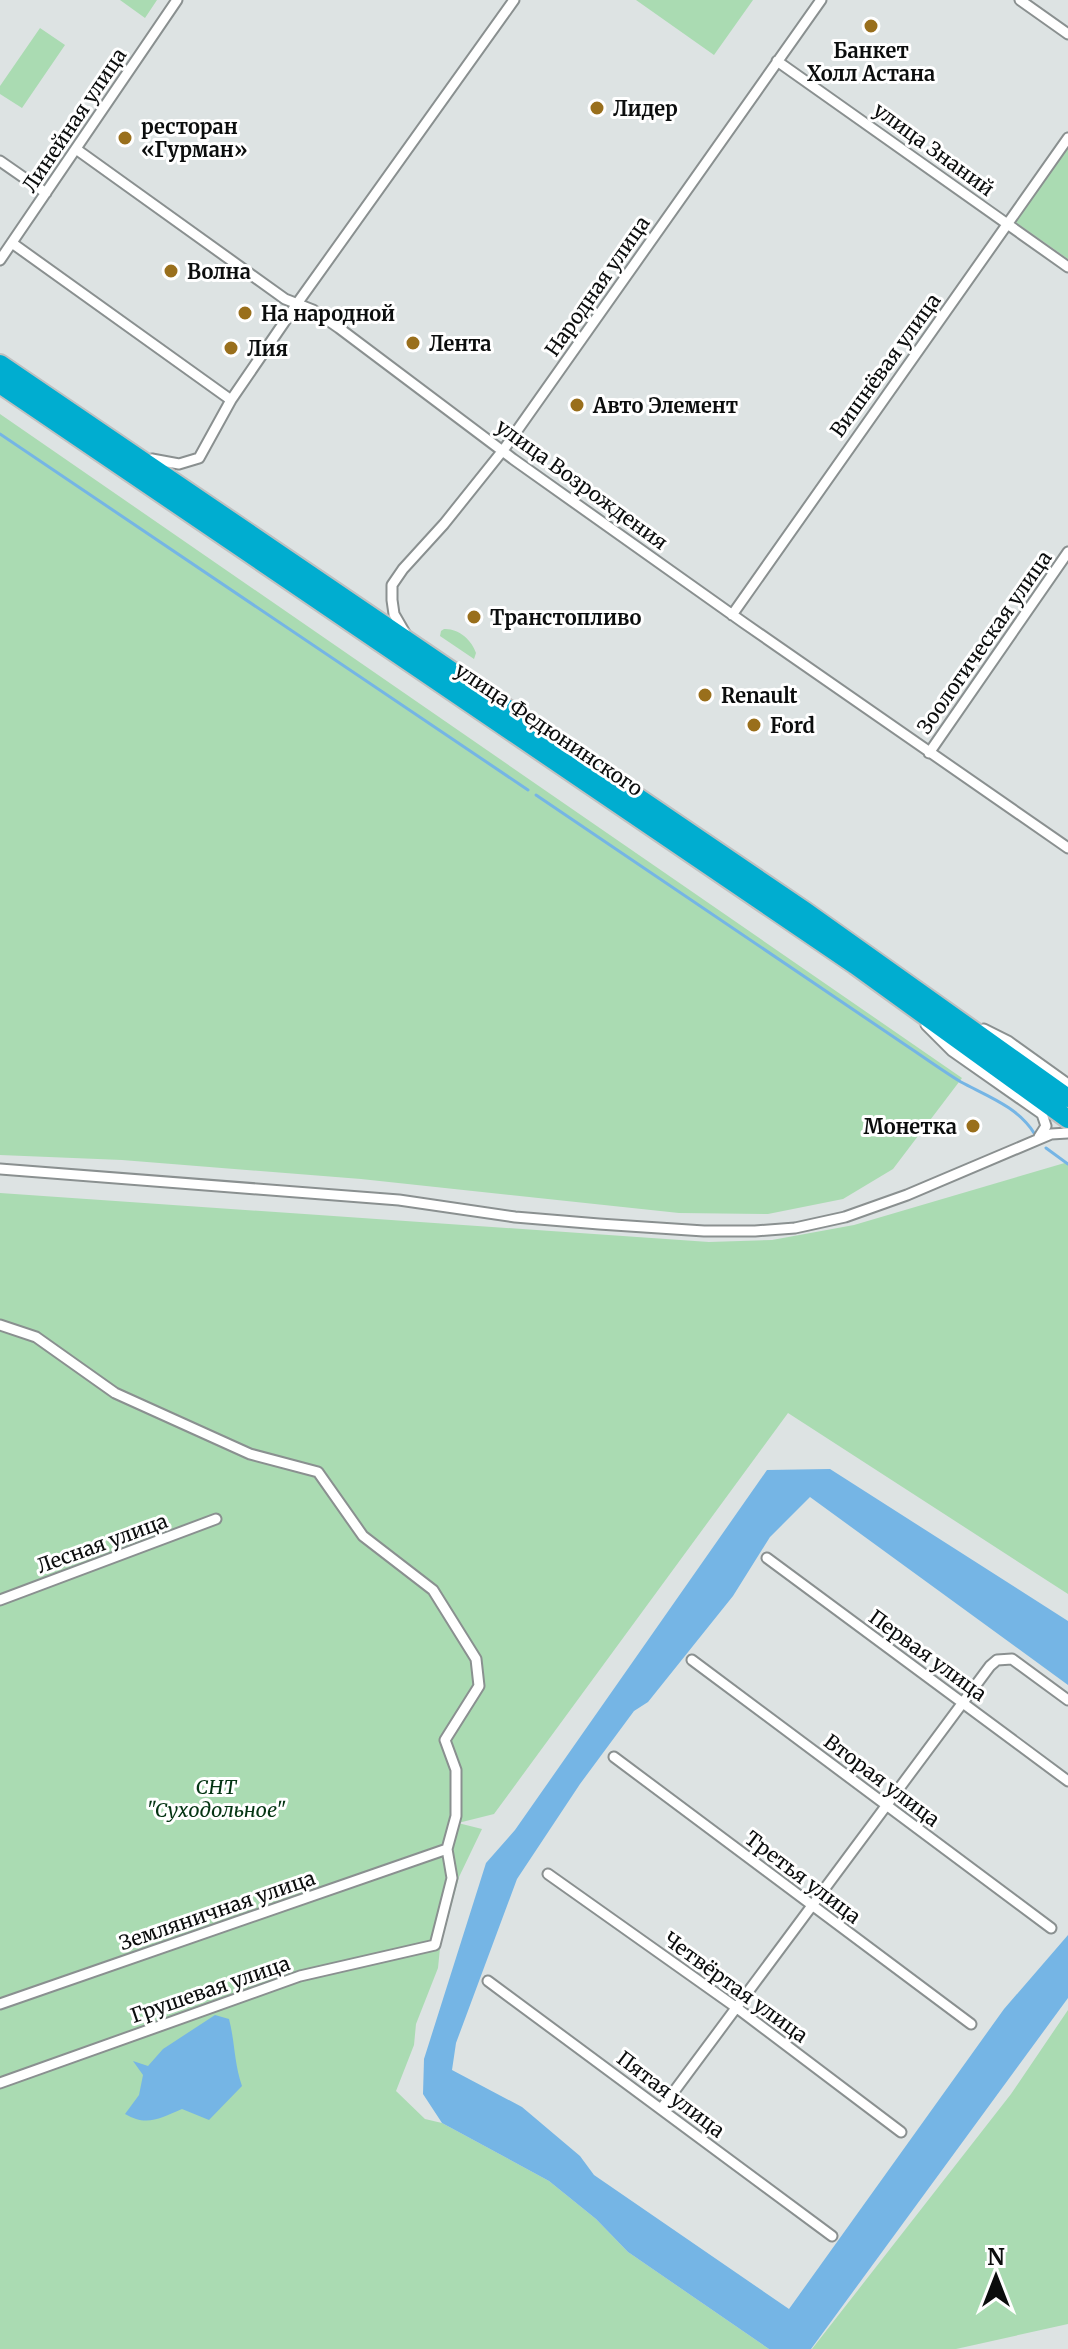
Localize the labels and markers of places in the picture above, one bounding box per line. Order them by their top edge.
marker: Банкет Холл Астана [862,17,880,35]
place label: Банкет Холл Астана [807,38,935,86]
place label: Лидер [613,96,678,121]
marker: Лидер [588,99,606,117]
place label: ресторан «Гурман» [141,114,248,162]
marker: ресторан «Гурман» [116,129,134,147]
place label: Волна [187,259,251,284]
marker: Волна [162,262,180,280]
place label: На народной [261,301,395,326]
marker: На народной [236,304,254,322]
place label: Лента [429,331,491,356]
marker: Лента [404,334,422,352]
place label: Лия [247,336,288,361]
marker: Лия [222,339,240,357]
place label: Авто Элемент [592,393,738,418]
marker: Авто Элемент [568,396,586,414]
place label: Транстопливо [490,605,642,630]
marker: Транстопливо [465,608,483,626]
place label: Renault [721,683,798,708]
marker: Renault [696,686,714,704]
place label: Ford [770,713,815,738]
marker: Ford [745,716,763,734]
place label: Монетка [863,1114,957,1139]
marker: Монетка [964,1117,982,1135]

